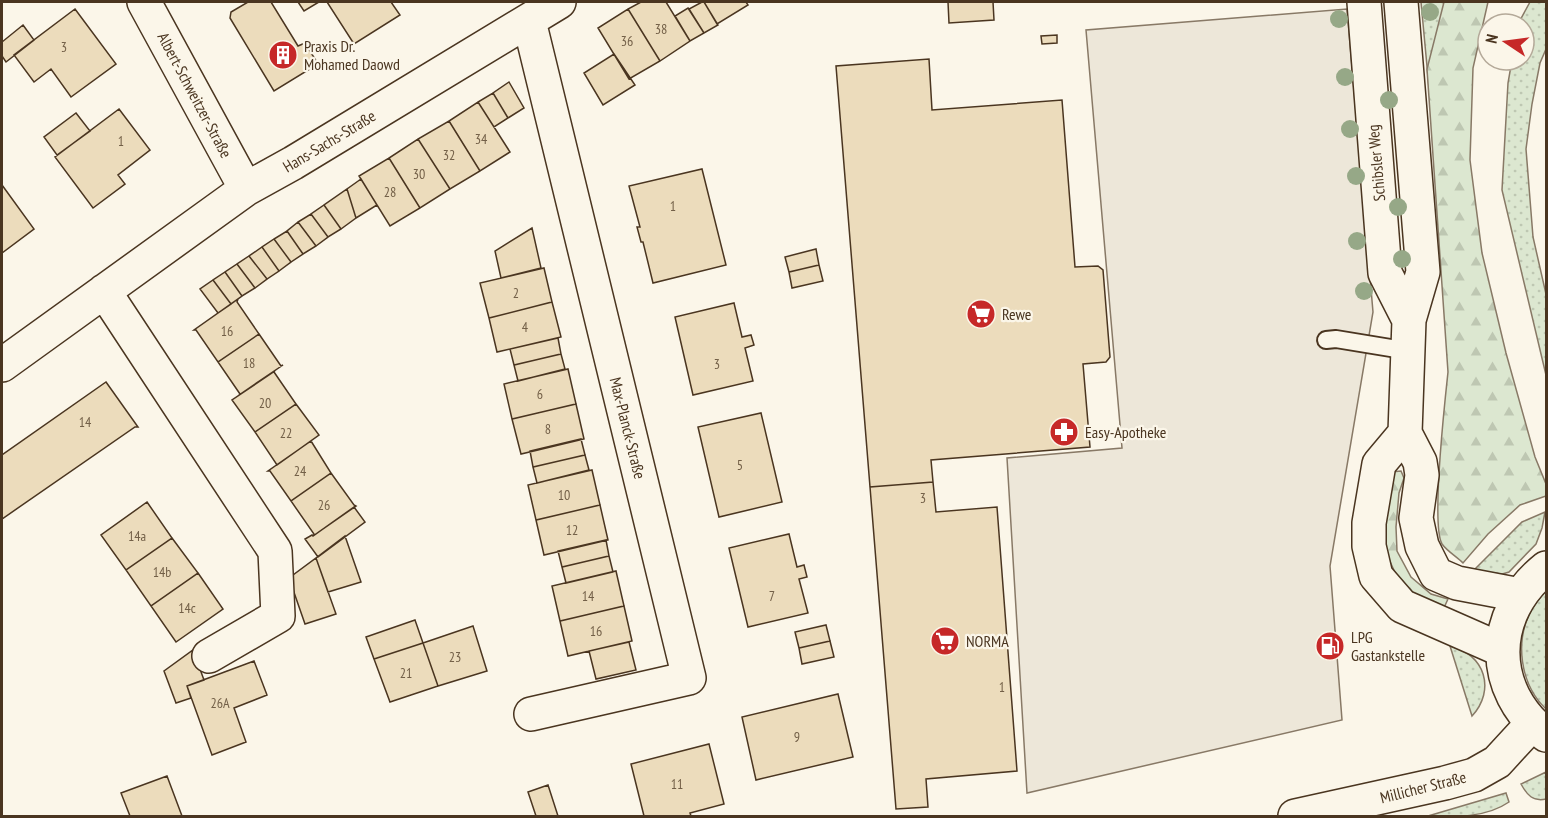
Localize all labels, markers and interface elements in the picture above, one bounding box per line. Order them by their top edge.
north arrow [1476,12,1536,72]
house number: 38 [655,20,667,38]
street label: Albert-Schweitzer-Straße [153,29,237,161]
house number: 36 [621,32,633,50]
text: N [1481,32,1502,45]
place label: Praxis Dr. Mohamed Daowd [304,36,400,74]
house number: 3 [61,38,67,56]
building icon: Praxis Dr. Mohamed Daowd [267,39,299,71]
street label: Hans-Sachs-Straße [279,106,379,176]
street label: Schibsler Weg [1363,124,1389,202]
house number: 34 [475,130,488,148]
house number: 1 [118,132,124,150]
house number: 32 [443,146,455,164]
house number: 30 [413,165,425,183]
house number: 28 [384,183,396,201]
house number: 1 [670,197,676,215]
house number: 2 [513,284,519,302]
supermarket icon: Rewe [965,298,997,330]
place label: Rewe [1002,304,1031,324]
house number: 4 [522,318,529,336]
house number: 16 [221,322,233,340]
house number: 18 [243,354,255,372]
house number: 3 [714,355,720,373]
street label: Max-Planck-Straße [606,375,650,481]
house number: 6 [537,385,543,403]
house number: 20 [259,394,271,412]
house number: 14 [79,413,92,431]
pharmacy icon: Easy-Apotheke [1048,416,1080,448]
house number: 8 [545,420,551,438]
place label: Easy-Apotheke [1085,422,1166,442]
house number: 22 [280,424,292,442]
house number: 5 [737,456,743,474]
house number: 24 [294,462,307,480]
house number: 10 [558,486,570,504]
house number: 3 [920,489,926,507]
house number: 26 [318,496,330,514]
house number: 12 [566,521,578,539]
house number: 14a [128,527,146,545]
house number: 14b [153,563,171,581]
house number: 14 [582,587,595,605]
house number: 7 [769,587,775,605]
house number: 14c [178,599,196,617]
house number: 16 [590,622,602,640]
supermarket icon: NORMA [929,625,961,657]
place label: LPG Gastankstelle [1351,627,1425,665]
fuel station icon: LPG Gastankstelle [1314,630,1346,662]
place label: NORMA [966,631,1009,651]
house number: 23 [449,648,461,666]
house number: 21 [400,664,412,682]
house number: 1 [999,678,1005,696]
house number: 26A [210,694,230,712]
house number: 9 [794,728,800,746]
street label: Millicher Straße [1378,767,1468,807]
house number: 11 [671,775,683,793]

